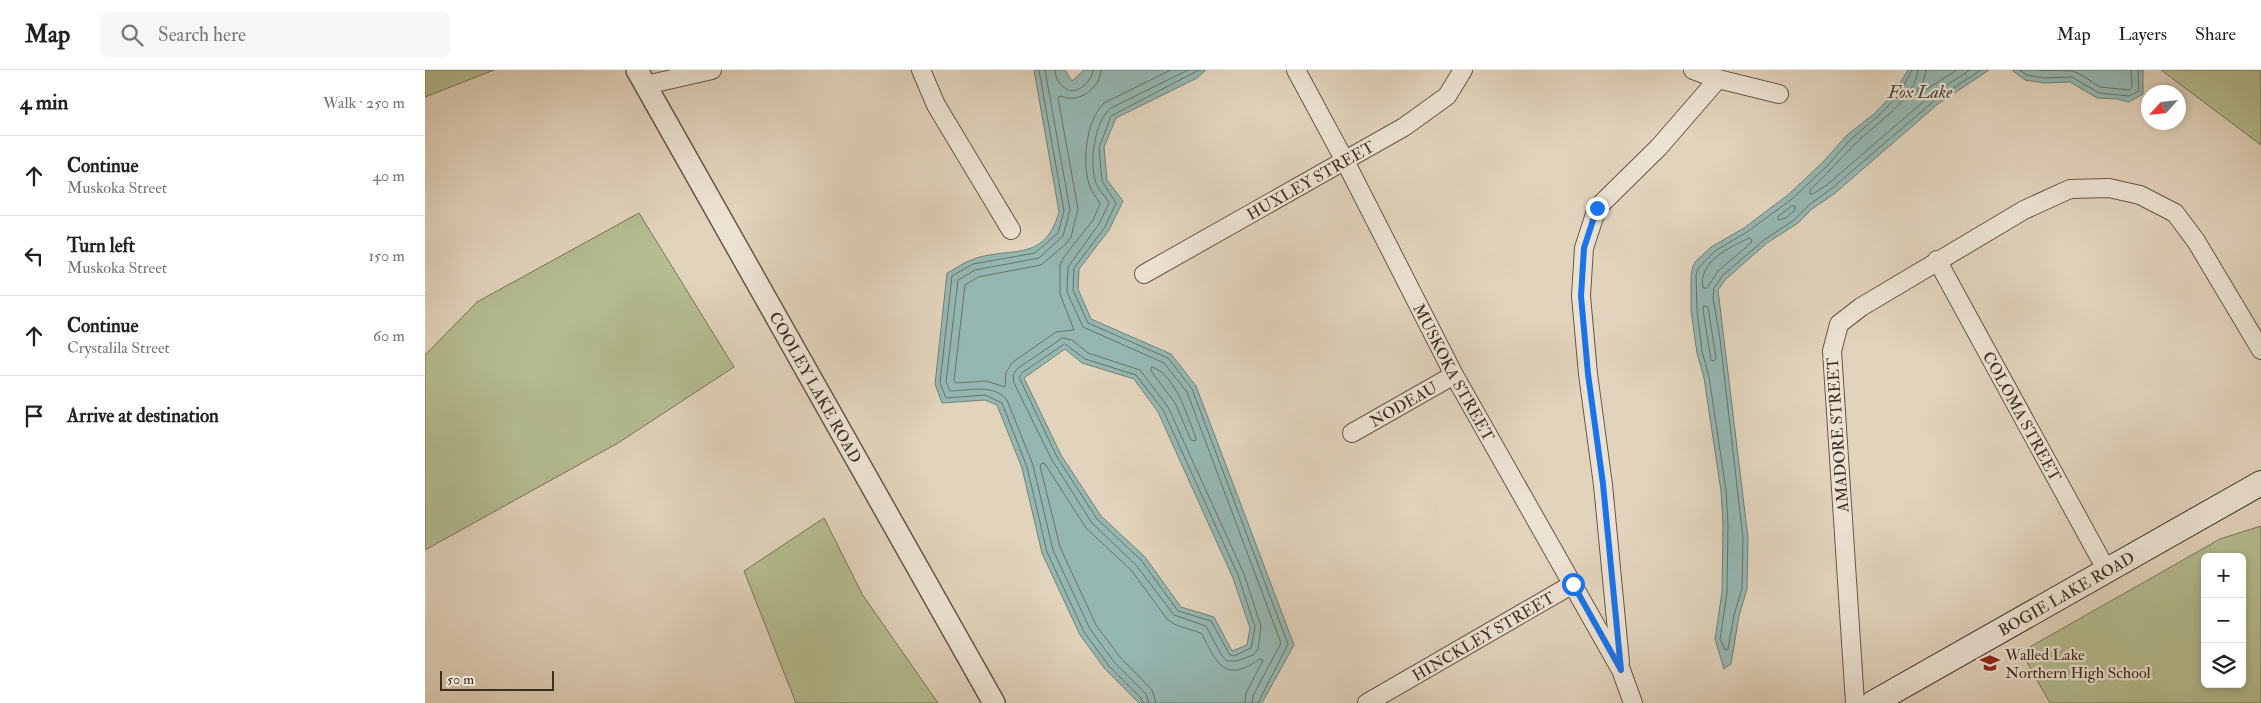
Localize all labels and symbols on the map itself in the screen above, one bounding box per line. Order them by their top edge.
water label: Fox Lake [1887,81,1953,104]
north arrow [2141,85,2186,130]
street label: HUXLEY STREET [1243,137,1378,225]
route end [1586,197,1609,220]
street label: MUSKOKA STREET [1408,300,1498,445]
street label: COOLEY LAKE ROAD [764,308,866,467]
street label: COLOMA STREET [1978,348,2065,485]
street label: AMADORE STREET [1823,357,1853,514]
street label: NODEAU [1366,377,1442,432]
street label: BOGIE LAKE ROAD [1995,548,2138,641]
route start [1562,573,1585,596]
street label: HINCKLEY STREET [1409,588,1558,686]
place label: Walled Lake Northern High School [2004,645,2151,683]
school or university icon: Walled Lake Northern High School [1979,652,2001,674]
scale bar [440,668,554,691]

